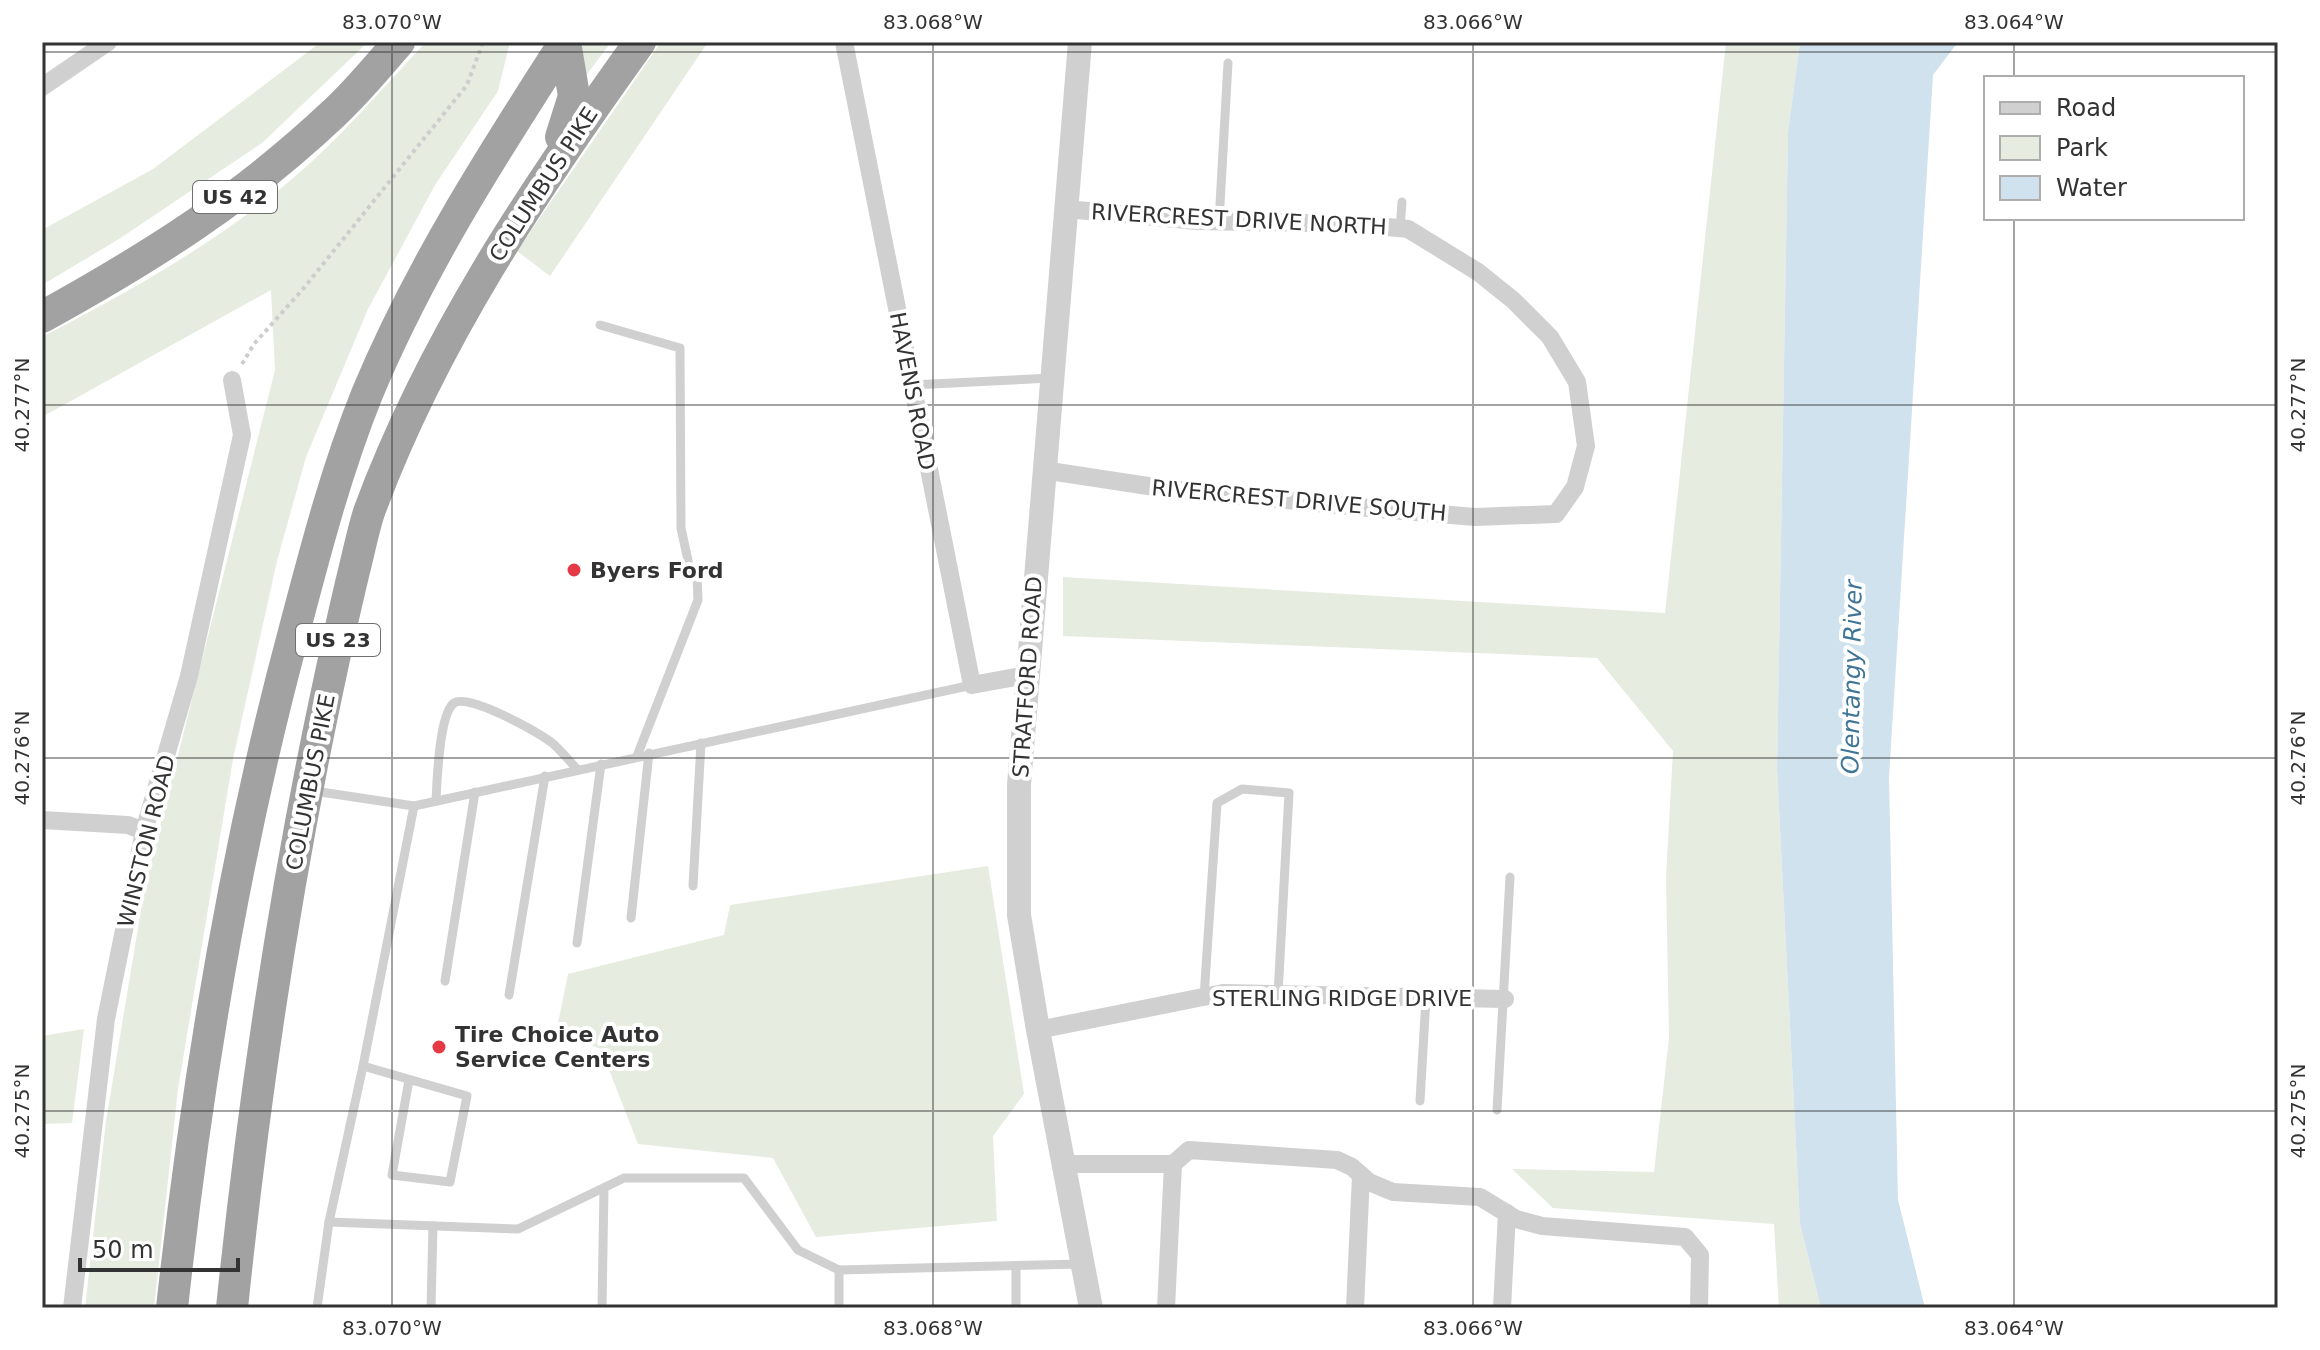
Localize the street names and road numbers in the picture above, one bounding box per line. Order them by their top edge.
street label: COLUMBUS PIKE [484,102,603,266]
road number: US 42 [193,181,277,213]
street label: RIVERCREST DRIVE NORTH [1091,199,1387,240]
street label: HAVENS ROAD [885,310,940,472]
street label: RIVERCREST DRIVE SOUTH [1150,475,1447,526]
street label: STRATFORD ROAD [1008,575,1047,779]
road number: US 23 [296,624,380,656]
street label: COLUMBUS PIKE [281,692,340,872]
street label: WINSTON ROAD [113,752,180,930]
street label: STERLING RIDGE DRIVE [1212,986,1472,1011]

